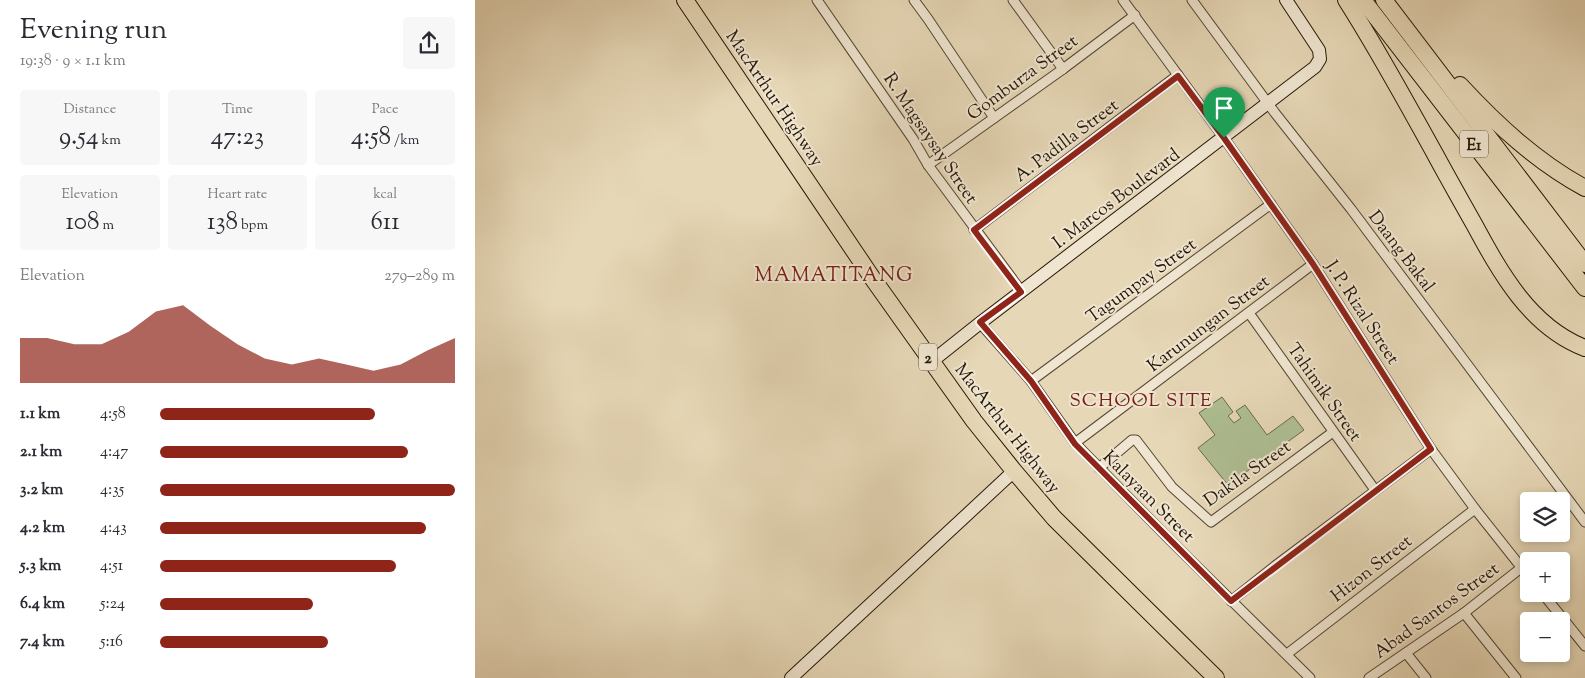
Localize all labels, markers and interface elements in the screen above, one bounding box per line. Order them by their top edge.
text: Evening run [20,11,167,51]
button: share [403,17,455,69]
street label: MacArthur Highway [718,26,829,172]
street label: Gomburza Street [962,29,1084,128]
text: 19:38 · 9 × 1.1 km [20,50,126,73]
street label: R. Magsaysay Street [876,68,983,210]
pin [1203,87,1245,138]
street label: A. Padilla Street [1010,94,1125,190]
icon: arrive [1210,94,1238,122]
text: Distance [63,100,116,120]
text: Time [222,100,253,120]
text: Pace [372,100,399,120]
text: 9.54 [59,120,99,156]
text: 47:23 [211,120,264,156]
text: 4:58 [351,120,391,156]
road number: E1 [1460,130,1488,158]
text: km [99,131,121,151]
text: /km [391,131,419,151]
street label: I. Marcos Boulevard [1048,143,1186,256]
text: Elevation [61,185,118,205]
text: Heart rate [208,185,267,205]
text: kcal [373,185,397,205]
text: 108 [66,205,100,241]
text: 138 [207,205,238,241]
text: 611 [371,205,400,241]
street label: Daang Bakal [1361,206,1440,299]
text: m [100,216,114,236]
text: bpm [238,216,268,236]
street label: Tagumpay Street [1082,233,1203,330]
street label: J. P. Rizal Street [1317,255,1405,370]
district label: MAMATITANG [755,262,913,291]
text: Elevation [20,265,85,288]
text: 279–289 m [384,265,455,288]
street label: Karunungan Street [1142,270,1276,379]
street label: Tahimik Street [1280,339,1367,448]
road number: 2 [919,344,937,371]
street label: MacArthur Highway [947,358,1066,500]
district label: SCHOOL SITE [1070,388,1213,415]
text: 1.1 km [20,403,60,426]
text: 4:58 [100,403,126,426]
street label: Dakila Street [1199,435,1297,514]
text: 2.1 km [20,441,62,464]
text: 4:47 [100,441,128,464]
street label: Kalayaan Street [1096,445,1200,549]
text: 3.2 km [20,479,63,502]
text: 4:35 [100,479,124,502]
map controls [1520,492,1570,662]
button: layers [1520,492,1570,542]
text: 4.2 km [20,517,65,540]
text: 4:43 [100,517,127,540]
street label: Hizon Street [1326,529,1418,610]
button: + [1520,552,1570,602]
text: 5.3 km [20,555,61,578]
text: 4:51 [100,555,123,578]
street label: Abad Santos Street [1369,557,1505,666]
text: 6.4 km [20,593,65,616]
text: 5:24 [100,593,125,616]
button: − [1520,612,1570,662]
text: 7.4 km [20,631,65,654]
text: 5:16 [100,631,123,654]

